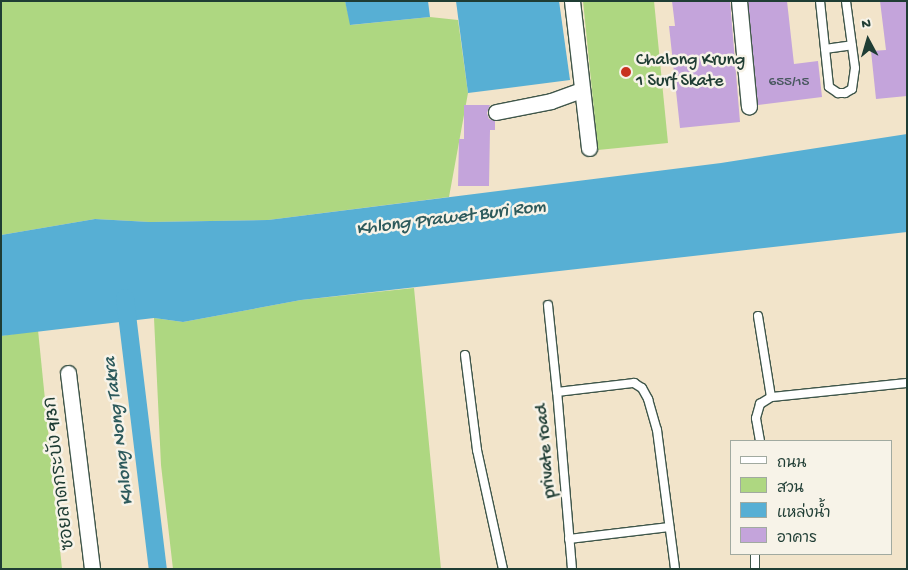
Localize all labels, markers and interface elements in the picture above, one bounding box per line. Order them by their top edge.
north arrow [843,15,893,65]
text: N [861,16,872,34]
place label: Chalong Krung 1 Surf Skate [636,51,745,94]
marker: Chalong Krung 1 Surf Skate [620,66,632,78]
house number: 655/15 [769,74,809,92]
water label: Khlong Prawet Buri Rom [355,196,547,242]
water label: Khlong Nong Takra [100,356,140,506]
street label: ซอยลาดกระบัง 9/3ก [41,395,81,551]
street label: private road [532,403,562,499]
legend [730,440,893,555]
text: ถนน [777,455,806,473]
text: สวน [777,480,804,498]
text: แหล่งน้ำ [777,505,831,523]
text: อาคาร [777,530,817,548]

